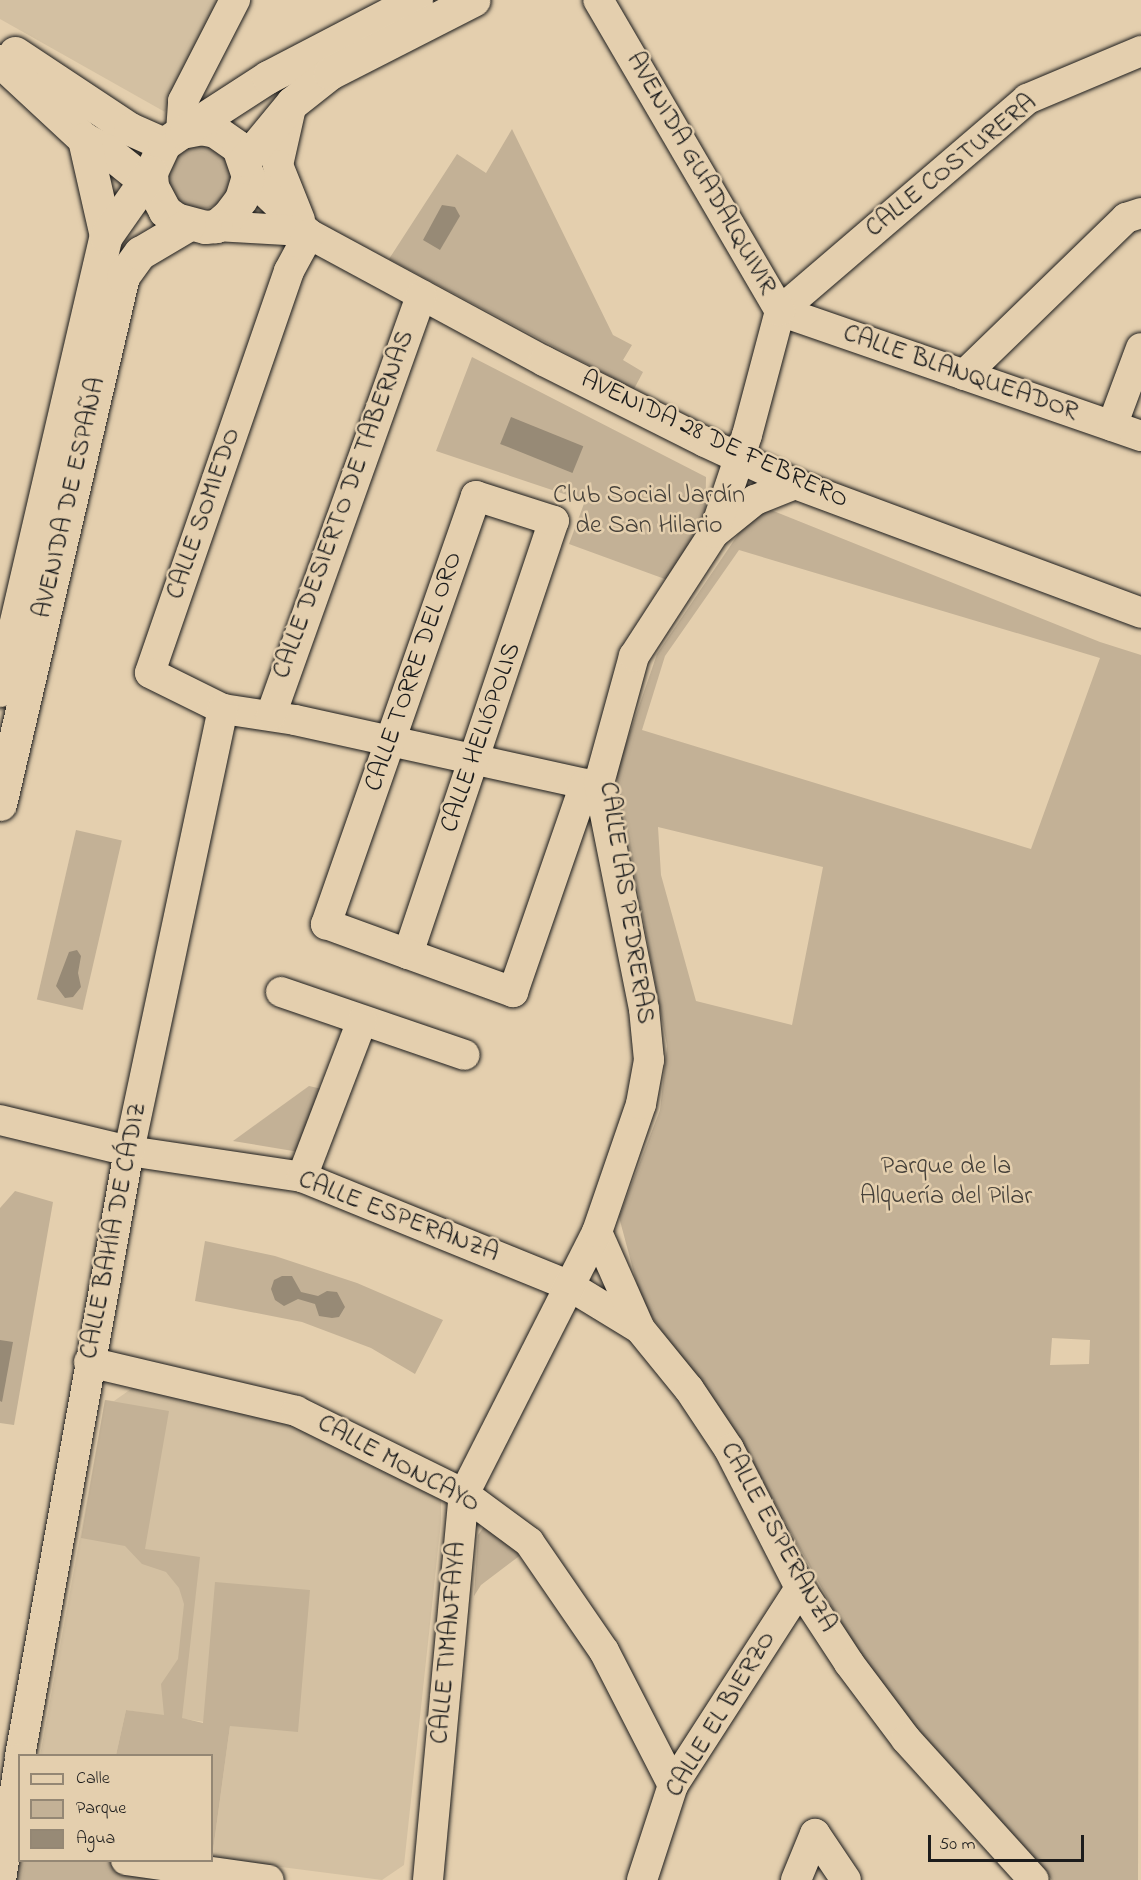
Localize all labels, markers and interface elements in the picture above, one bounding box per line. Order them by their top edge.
street label: AVENIDA GUADALQUIVIR [618,47,782,301]
street label: CALLE COSTURERA [860,89,1044,245]
street label: CALLE BLANQUEADOR [838,319,1082,429]
street label: CALLE DESIERTO DE TABERNAS [267,327,423,683]
street label: AVENIDA 28 DE FEBRERO [575,365,853,517]
street label: AVENIDA DE ESPAÑA [28,375,114,621]
street label: CALLE SOMIEDO [161,424,249,604]
park label: Club Social Jardín de San Hilario [553,481,745,542]
street label: CALLE TORRE DEL ORO [359,548,471,796]
street label: CALLE HELIÓPOLIS [435,639,529,837]
street label: CALLE LAS PEDRERAS [590,780,660,1026]
street label: CALLE BAHÍA DE CÁDIZ [75,1100,155,1362]
park label: Parque de la Alquería del Pilar [860,1152,1032,1214]
street label: CALLE ESPERANZA [293,1165,503,1271]
street label: CALLE MONCAYO [311,1409,485,1521]
street label: CALLE ESPERANZA [712,1438,842,1638]
street label: CALLE TIMANFAYA [426,1541,474,1745]
street label: CALLE EL BIERZO [660,1626,784,1804]
legend [18,1754,213,1862]
text: Calle [76,1766,110,1792]
text: Parque [76,1796,126,1822]
scale bar [931,1823,1087,1861]
text: Agua [76,1826,115,1852]
text: 50 m [939,1832,976,1858]

